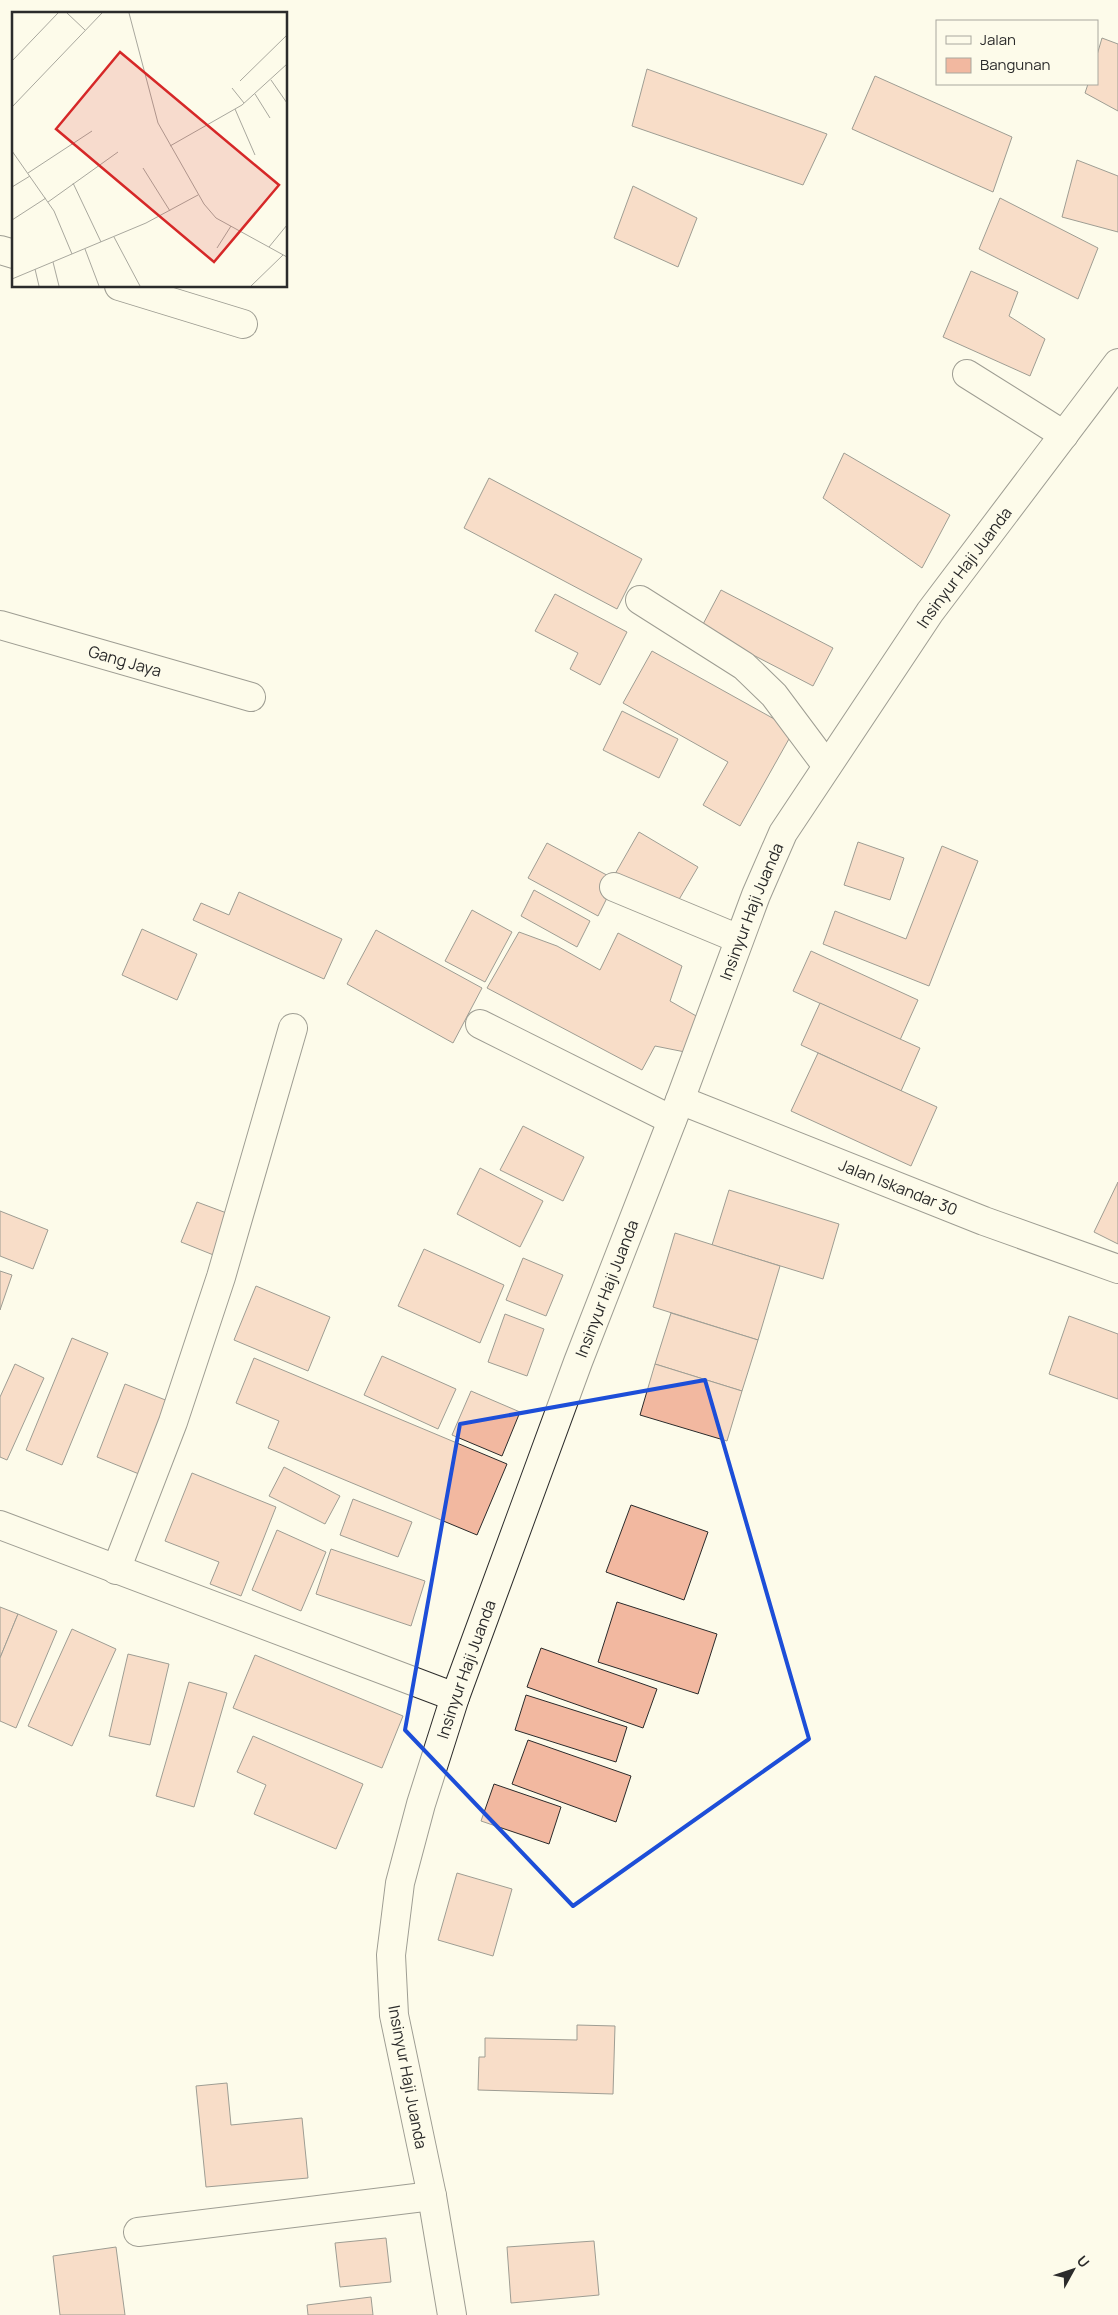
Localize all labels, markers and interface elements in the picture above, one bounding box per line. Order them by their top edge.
inset map [12,12,288,288]
legend [936,20,1098,85]
text: Jalan [980,29,1016,50]
text: Bangunan [980,54,1050,75]
street label: Insinyur Haji Juanda [911,502,1017,632]
street label: Gang Jaya [86,640,164,682]
street label: Insinyur Haji Juanda [714,839,788,983]
street label: Jalan Iskandar 30 [836,1153,961,1220]
street label: Insinyur Haji Juanda [570,1216,643,1361]
street label: Insinyur Haji Juanda [431,1597,501,1742]
street label: Insinyur Haji Juanda [383,2003,433,2151]
north arrow [1048,2245,1098,2295]
text: U [1073,2251,1094,2271]

